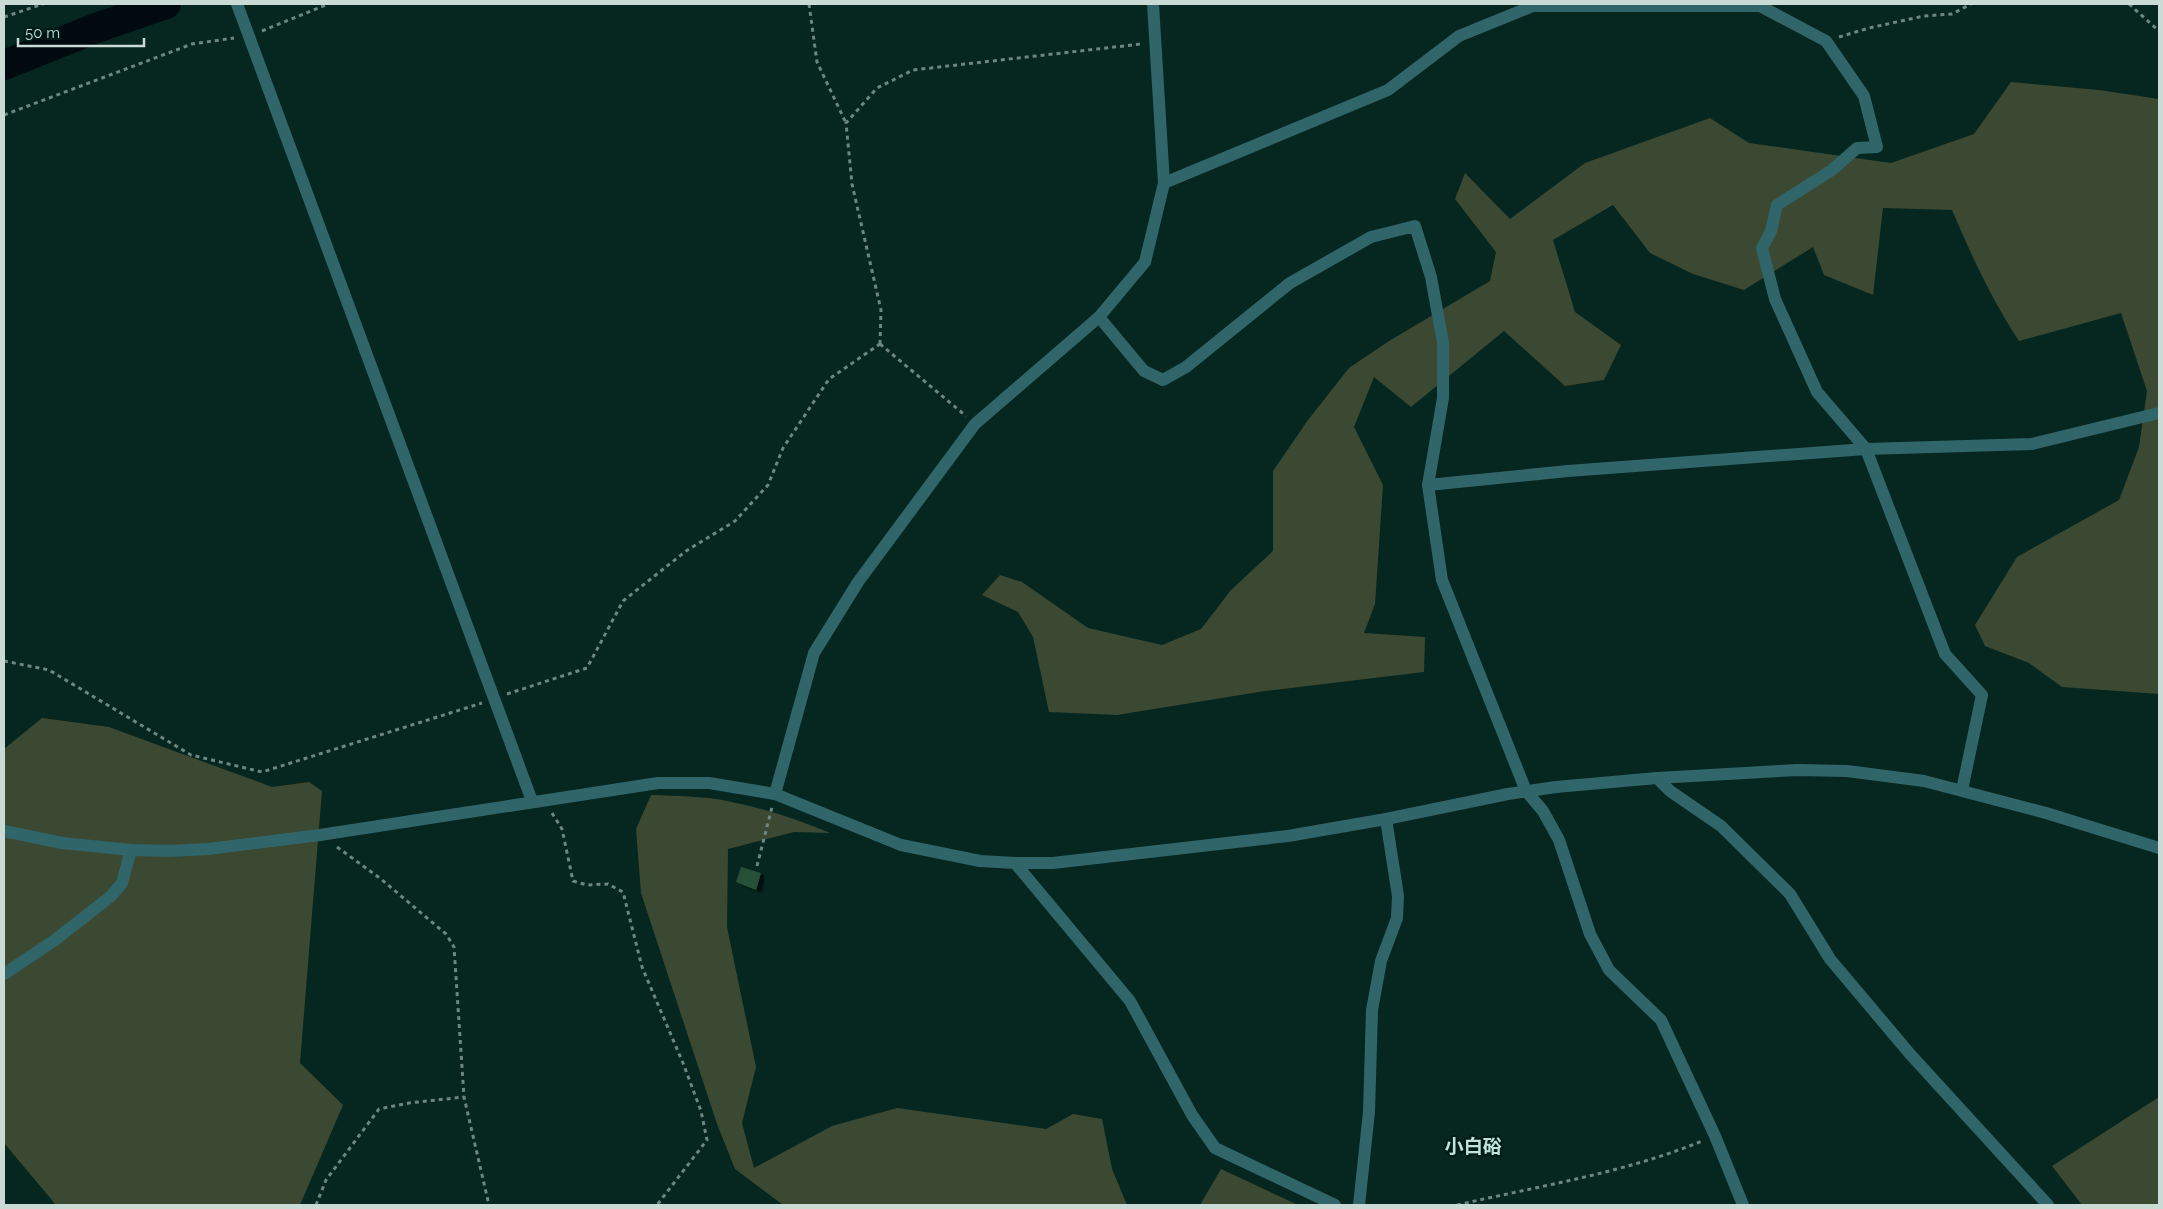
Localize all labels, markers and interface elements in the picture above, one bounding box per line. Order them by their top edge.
scale bar [18,15,144,47]
text: 50 m [25,24,60,42]
district label: 小白硲 [1444,1135,1502,1157]

